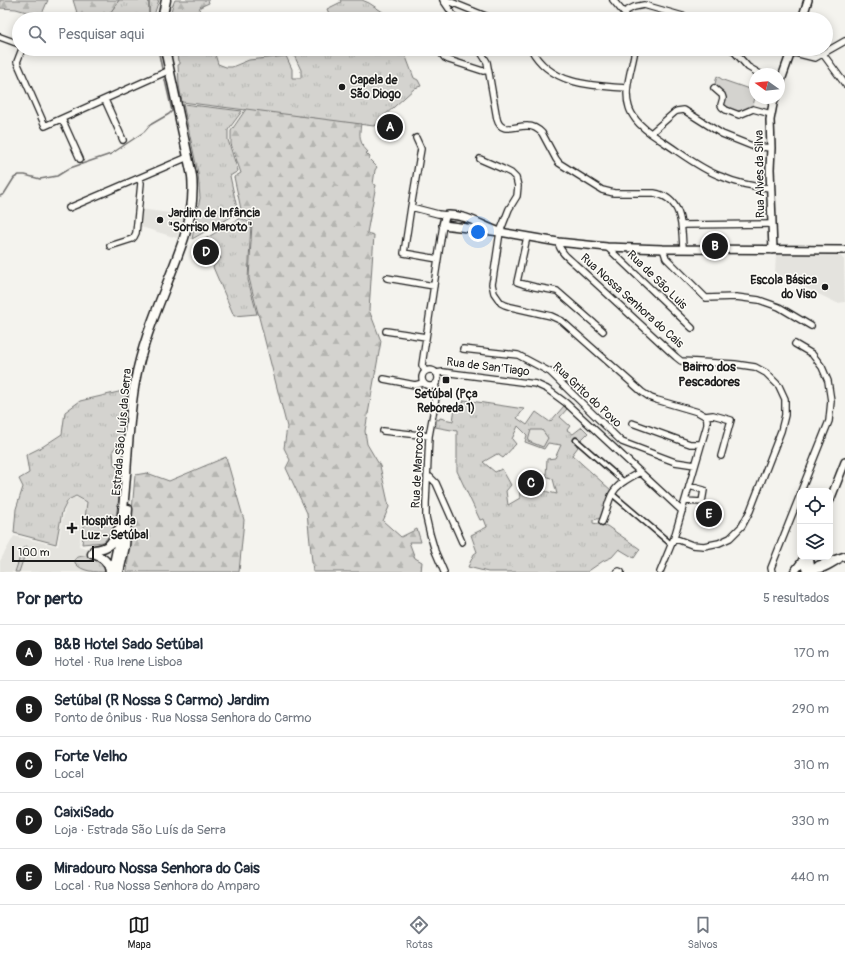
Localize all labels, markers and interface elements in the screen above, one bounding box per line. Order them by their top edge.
search box [12,12,833,56]
icon: search [26,23,48,45]
text: Pesquisar aqui [58,25,144,44]
north arrow [749,68,785,104]
place label: Capela de São Diogo [350,73,401,102]
marker: Capela de São Diogo [337,82,347,92]
pin: A [377,112,403,142]
street label: Rua Alves da Silva [752,129,768,218]
place label: Jardim de Infância "Sorriso Maroto" [168,206,261,235]
marker: Jardim de Infância "Sorriso Maroto" [155,215,165,225]
your location [468,222,488,242]
pin: B [702,231,728,261]
pin: D [193,237,219,267]
street label: Rua de São Luis [624,247,691,313]
street label: Rua Nossa Senhora do Cais [577,251,687,352]
place label: Escola Básica do Viso [750,273,818,302]
marker: Escola Básica do Viso [820,282,830,292]
street label: Rua de San'Tiago [445,354,531,380]
street label: Rua Grito do Povo [549,359,625,431]
district label: Bairro dos Pescadores [678,359,740,390]
street label: Estrada São Luís da Serra [109,367,135,496]
marker: Setúbal (Pça Reboreda 1) [441,375,451,385]
place label: Setúbal (Pça Reboreda 1) [414,387,478,416]
street label: Rua de Marrocos [408,425,428,509]
pin: C [518,468,544,498]
map controls [797,488,833,560]
button: locate [797,488,833,524]
pin: E [696,499,722,529]
place label: Hospital da Luz - Setúbal [81,514,149,543]
marker: Hospital da Luz - Setúbal [66,522,78,534]
button: layers [797,524,833,560]
scale bar [12,544,94,563]
text: 100 m [18,546,49,559]
text: Por perto [16,588,83,609]
text: 5 resultados [763,590,829,606]
text: B&B Hotel Sado Setúbal [54,635,203,654]
text: A [25,645,33,661]
text: 170 m [794,645,829,661]
text: Hotel · Rua Irene Lisboa [54,654,182,670]
text: Setúbal (R Nossa S Carmo) Jardim [54,691,269,710]
text: B [25,701,33,717]
text: 290 m [792,701,829,717]
text: Ponto de ônibus · Rua Nossa Senhora do Carmo [54,710,311,726]
text: Forte Velho [54,747,127,766]
text: C [25,757,33,773]
text: 310 m [793,757,829,773]
text: Local [54,766,84,782]
text: CaixiSado [54,803,114,822]
text: D [25,813,33,829]
text: 330 m [791,813,829,829]
text: Loja · Estrada São Luís da Serra [54,822,226,838]
text: Miradouro Nossa Senhora do Cais [54,859,260,878]
text: E [26,869,32,885]
text: 440 m [791,869,829,885]
text: Local · Rua Nossa Senhora do Amparo [54,878,260,894]
tab: Mapa [127,914,151,951]
tab: Rotas [406,914,433,951]
tab: Salvos [688,914,717,951]

